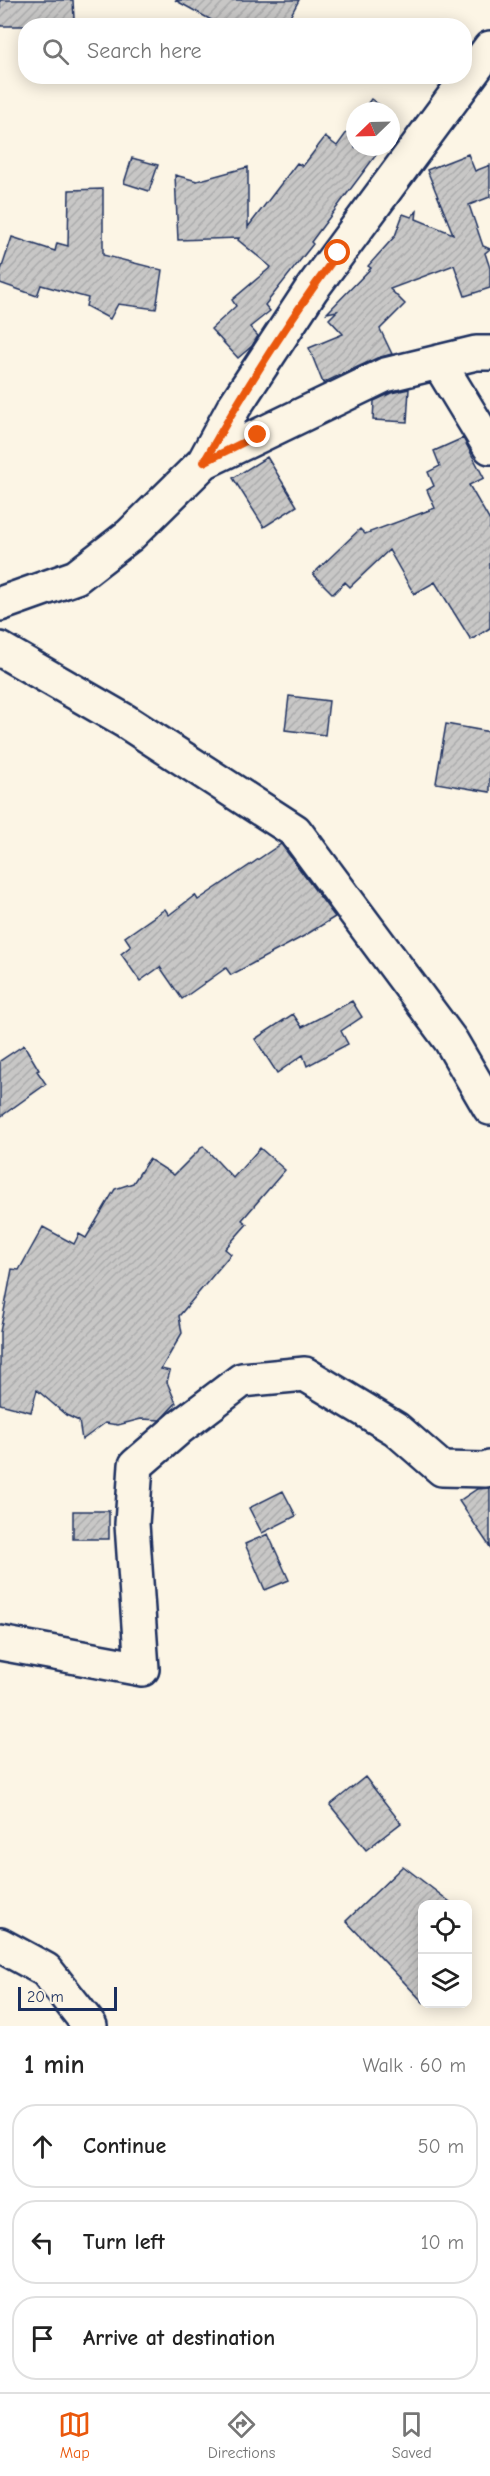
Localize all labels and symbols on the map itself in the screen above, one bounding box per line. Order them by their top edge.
north arrow [346,102,400,156]
route start [324,239,350,265]
route end [244,421,270,447]
scale bar [18,1984,117,2012]

